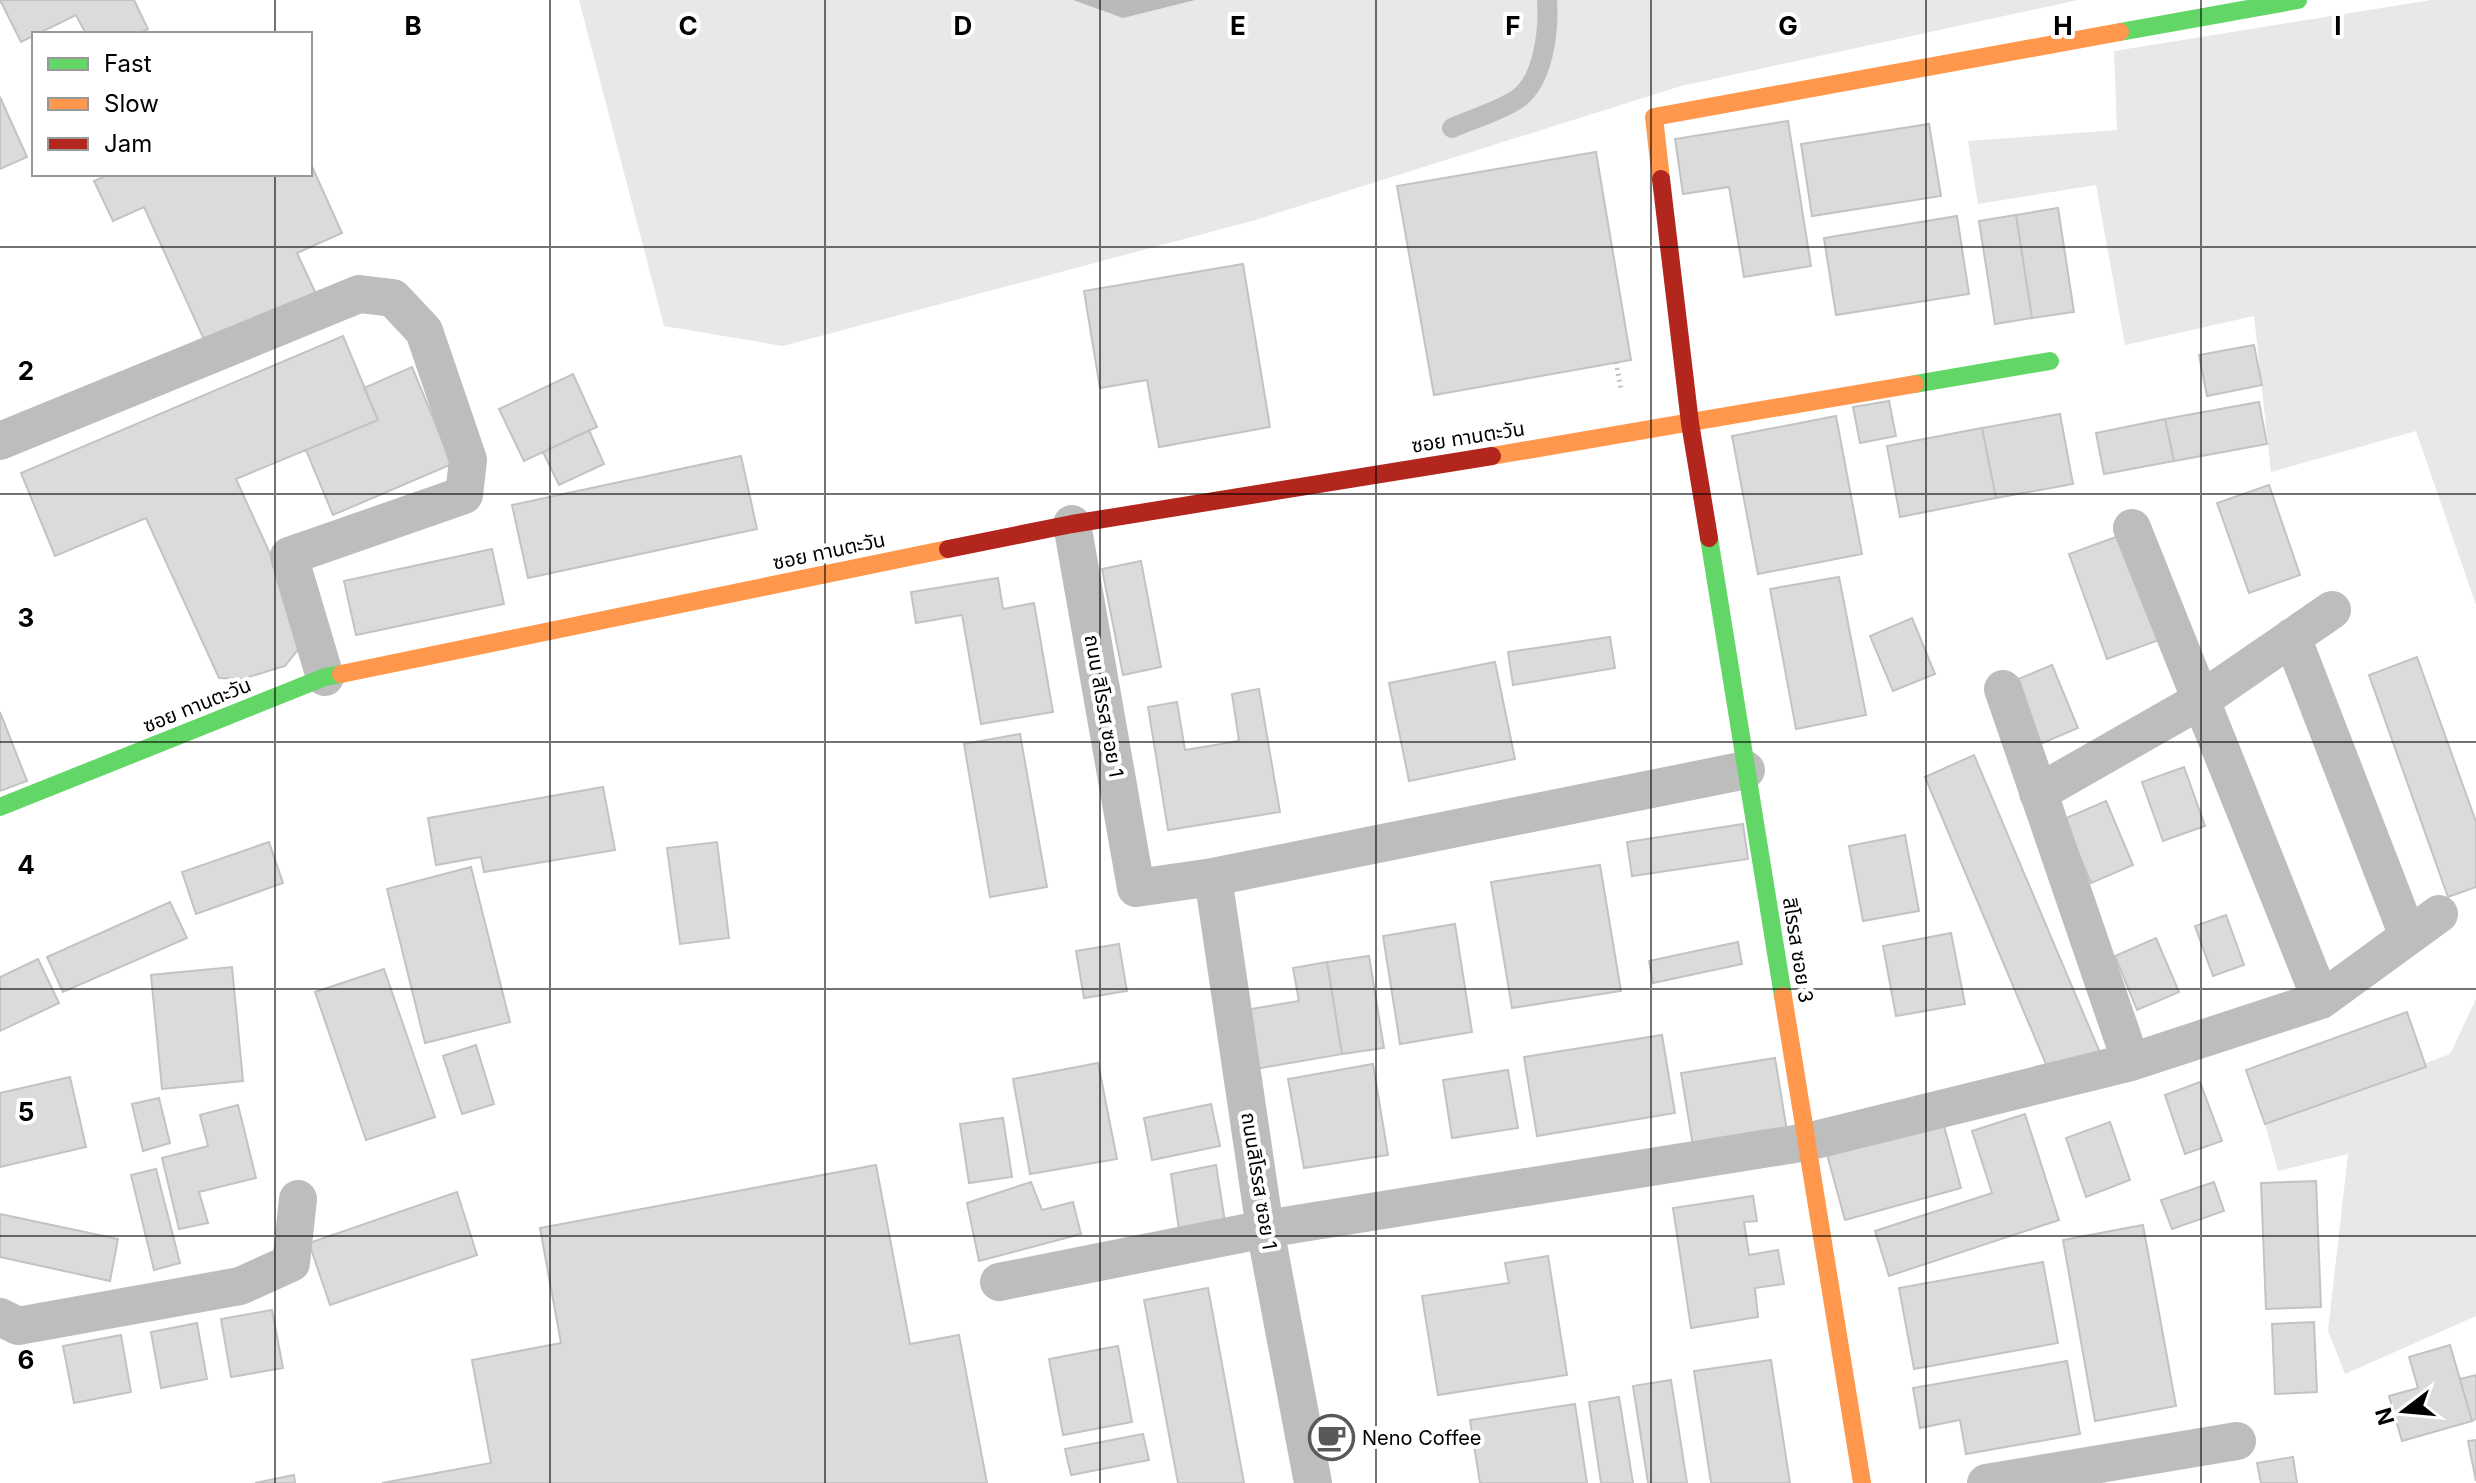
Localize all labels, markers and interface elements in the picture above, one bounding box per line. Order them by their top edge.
text: B [404,10,422,41]
text: C [678,10,698,41]
text: D [954,10,972,41]
text: E [1230,10,1246,41]
text: F [1505,10,1521,41]
text: G [1778,10,1798,41]
text: H [2053,10,2073,41]
text: I [2334,10,2342,41]
legend [32,32,312,176]
text: Fast [104,49,152,78]
text: Slow [104,89,159,118]
text: Jam [104,129,152,158]
text: 2 [18,355,34,386]
street label: ซอย ทานตะวัน [1410,416,1526,458]
street label: ซอย ทานตะวัน [771,527,887,575]
text: 3 [18,602,34,633]
street label: ถนน สิโรรส ซอย 1 [1080,633,1128,779]
street label: ซอย ทานตะวัน [140,672,254,738]
text: 4 [17,849,35,880]
street label: สิโรรส ซอย 3 [1778,896,1818,1004]
text: 5 [18,1096,34,1127]
street label: ถนนสิโรรส ซอย 1 [1236,1111,1282,1251]
text: 6 [18,1344,34,1375]
north arrow [2364,1371,2444,1451]
text: N [2370,1405,2400,1428]
cafe icon: Neno Coffee [1307,1414,1355,1462]
place label: Neno Coffee [1362,1426,1482,1450]

